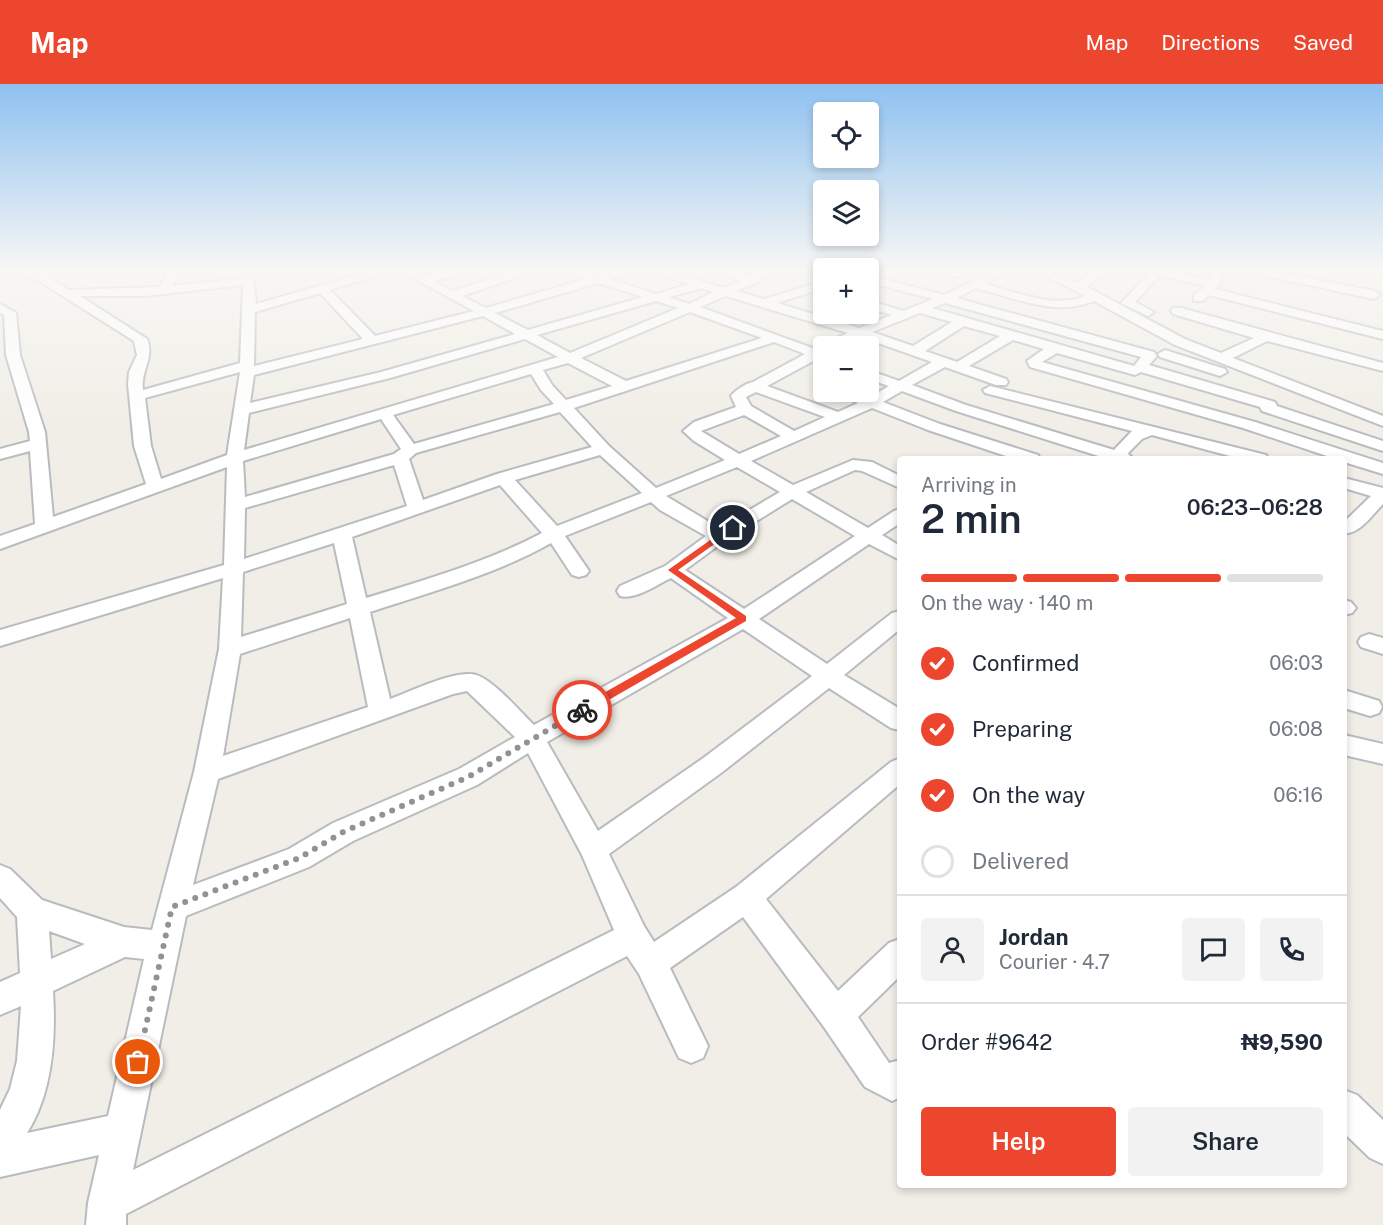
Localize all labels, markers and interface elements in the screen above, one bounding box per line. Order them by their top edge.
text: Map [30,26,89,59]
text: Map [1086,30,1128,55]
text: Directions [1161,30,1260,55]
text: Saved [1293,30,1353,55]
map controls [813,102,879,402]
button: locate [813,102,879,168]
button: layers [813,180,879,246]
button: + [813,258,879,324]
button: − [813,336,879,402]
text: Arriving in [921,473,1016,497]
text: 06:23–06:28 [1187,494,1323,520]
text: 2 min [921,496,1022,542]
pin [707,502,758,553]
icon: home [716,511,749,544]
text: On the way · 140 m [921,591,1093,615]
icon: check [921,647,954,680]
text: Confirmed [972,650,1079,676]
text: 06:03 [1269,651,1323,675]
courier [552,680,612,740]
icon: bike [566,694,599,727]
icon: check [921,713,954,746]
text: Preparing [972,716,1073,742]
text: 06:08 [1269,717,1323,741]
icon: check [921,779,954,812]
text: On the way [972,782,1085,808]
text: 06:16 [1273,783,1323,807]
text: Delivered [972,848,1069,874]
button: person [921,918,984,981]
button: chat [1182,918,1245,981]
button: phone [1260,918,1323,981]
text: Jordan [999,924,1068,950]
text: Courier · 4.7 [999,950,1110,974]
text: Order #9642 [921,1029,1052,1055]
text: ₦9,590 [1241,1029,1323,1055]
pin [112,1036,163,1087]
icon: bag [121,1045,154,1078]
button: Help [921,1107,1116,1176]
button: Share [1128,1107,1323,1176]

